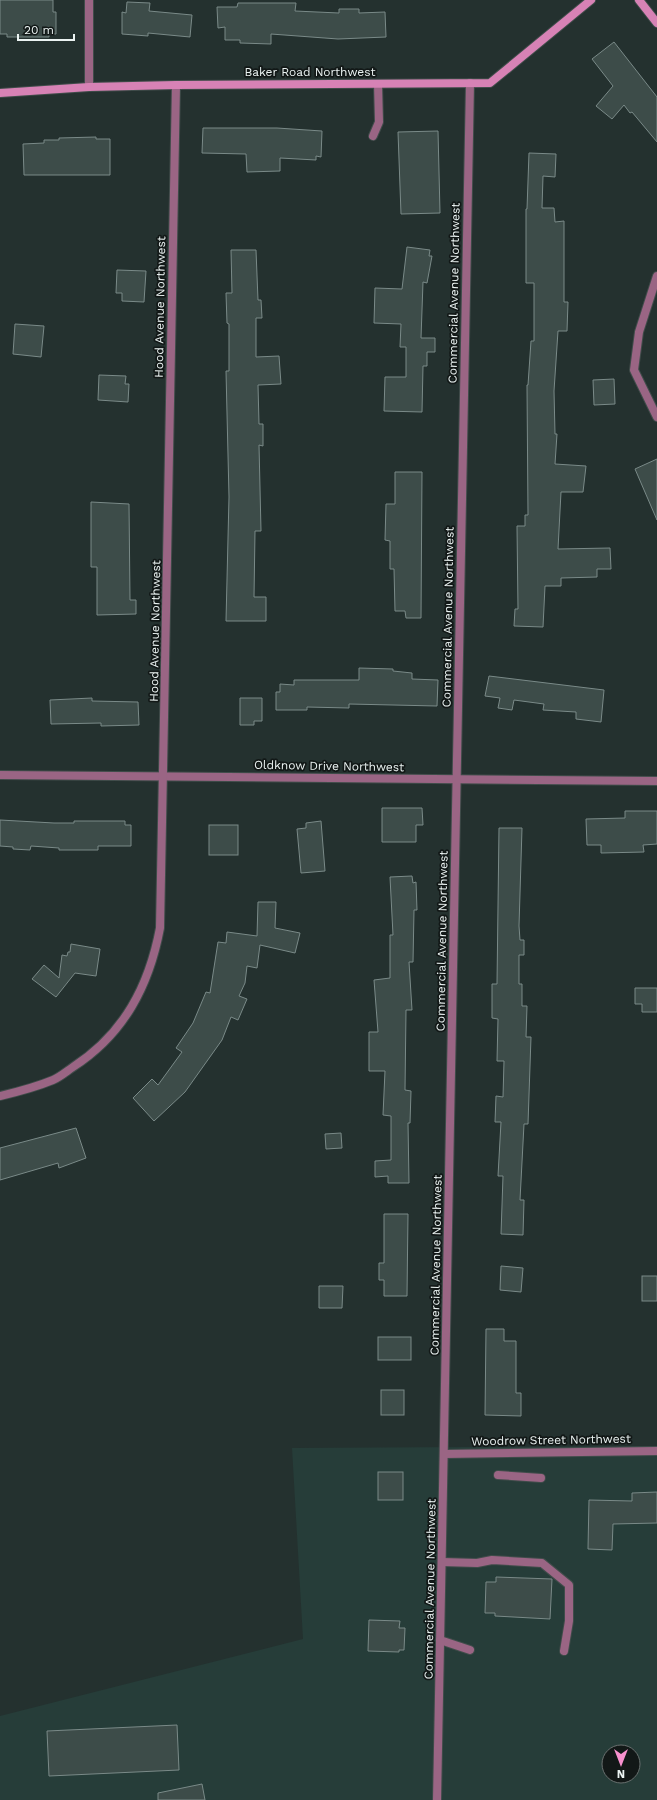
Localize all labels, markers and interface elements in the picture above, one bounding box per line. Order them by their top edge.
scale bar [18,16,74,42]
text: 20 m [24,23,54,37]
street label: Baker Road Northwest [244,65,376,79]
street label: Commercial Avenue Northwest [445,202,463,384]
street label: Hood Avenue Northwest [152,236,168,378]
street label: Commercial Avenue Northwest [439,526,457,708]
street label: Hood Avenue Northwest [147,560,163,702]
street label: Oldknow Drive Northwest [254,758,404,774]
street label: Commercial Avenue Northwest [433,850,451,1032]
street label: Commercial Avenue Northwest [427,1174,445,1356]
street label: Woodrow Street Northwest [471,1432,631,1448]
street label: Commercial Avenue Northwest [421,1498,439,1680]
north arrow [601,1744,641,1784]
text: N [617,1767,625,1780]

